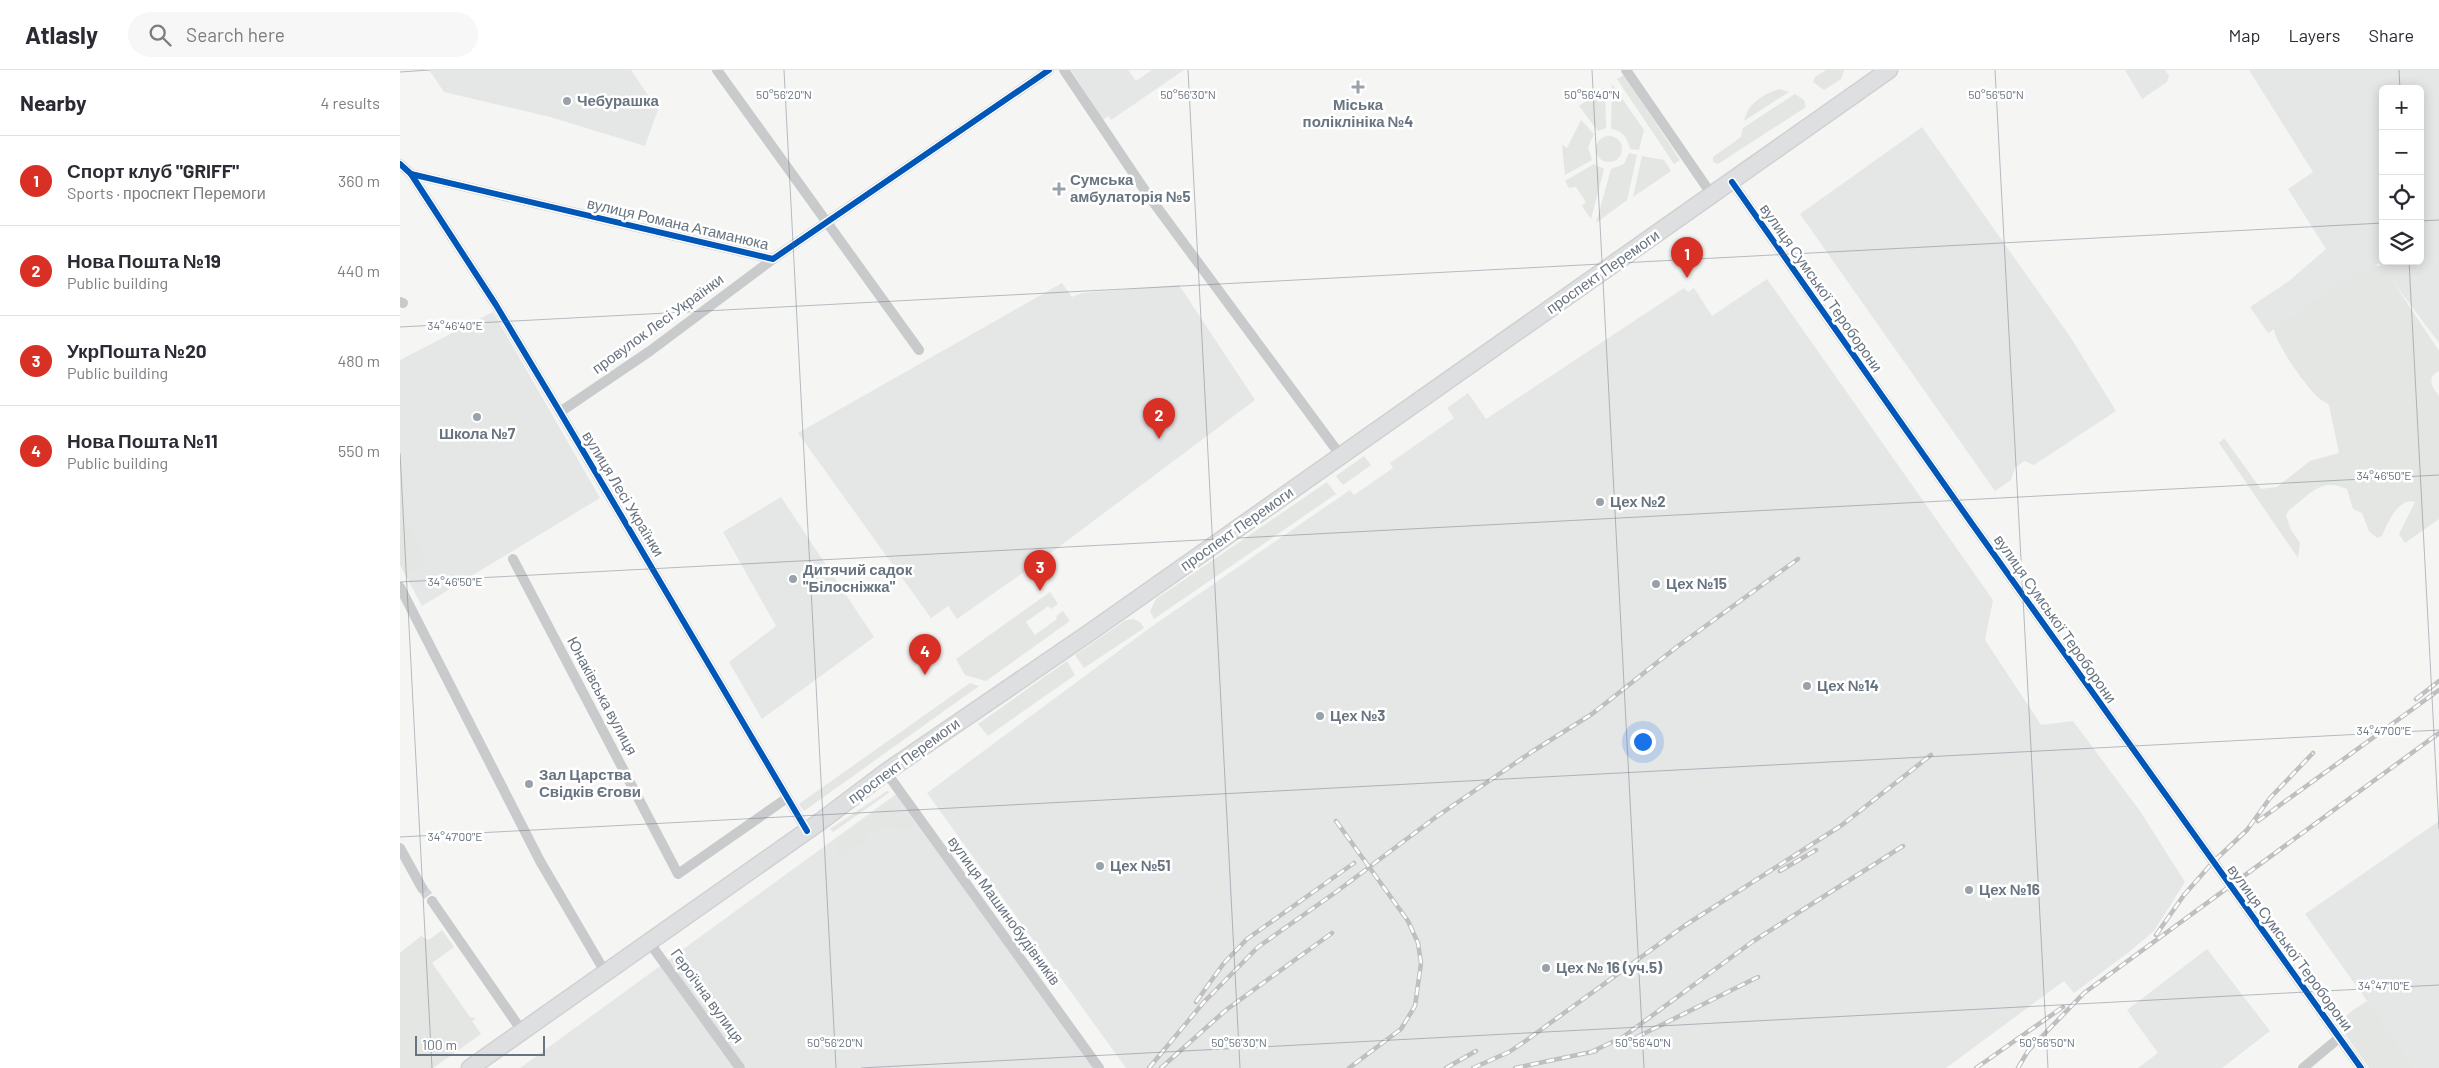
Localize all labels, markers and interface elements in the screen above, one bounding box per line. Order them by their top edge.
search box [128,12,478,57]
text: Atlasly [25,20,98,49]
icon: search [146,21,174,49]
text: Search here [186,23,285,46]
text: Map [2228,24,2260,46]
text: Layers [2288,24,2341,46]
text: Share [2369,24,2414,46]
marker: Міська поліклініка №4 [1351,80,1365,94]
map controls [2379,85,2424,265]
button: + [2379,85,2424,130]
text: 50°56'20"N [756,87,812,101]
text: 50°56'30"N [1160,87,1216,101]
text: 50°56'40"N [1564,87,1620,101]
text: 50°56'50"N [1968,87,2024,101]
text: Nearby [20,90,86,115]
place label: Чебурашка [577,91,659,109]
text: 4 results [320,93,380,112]
marker: Чебурашка [561,95,573,107]
place label: Міська поліклініка №4 [1303,95,1413,130]
button: − [2379,130,2424,175]
text: Спорт клуб "GRIFF" [67,159,239,182]
place label: Сумська амбулаторія №5 [1070,170,1191,205]
text: 1 [33,171,39,190]
text: 360 m [338,171,380,190]
button: locate [2379,175,2424,220]
marker: Сумська амбулаторія №5 [1052,182,1066,196]
text: Sports · проспект Перемоги [67,183,266,202]
street label: вулиця Романа Атаманюка [586,193,771,253]
street label: вулиця Сумської Тероборони [1757,200,1887,375]
button: layers [2379,220,2424,265]
street label: проспект Перемоги [1543,225,1662,317]
pin: 1 [1671,237,1703,278]
text: Нова Пошта №19 [67,249,221,272]
text: 2 [32,261,40,280]
text: 440 m [337,261,380,280]
street label: провулок Лесі Українки [588,269,727,377]
text: Public building [67,273,168,292]
text: 34°46'40"E [427,318,483,332]
text: УкрПошта №20 [67,339,207,362]
text: 3 [32,351,40,370]
text: 480 m [337,351,380,370]
text: Public building [67,363,168,382]
pin: 2 [1143,398,1175,439]
marker: Школа №7 [471,411,483,423]
place label: Школа №7 [439,424,516,442]
street label: вулиця Лесі Українки [579,427,668,559]
text: Нова Пошта №11 [67,429,218,452]
text: 4 [31,441,41,460]
text: 550 m [338,441,380,460]
text: Public building [67,453,168,472]
text: 34°46'50"E [2356,468,2412,482]
street label: проспект Перемоги [1177,482,1296,574]
place label: Цех №2 [1610,492,1666,510]
marker: Цех №2 [1594,496,1606,508]
street label: вулиця Сумської Тероборони [1991,531,2121,706]
pin: 3 [1024,550,1056,591]
place label: Дитячий садок "Білосніжка" [803,560,913,595]
marker: Дитячий садок "Білосніжка" [787,573,799,585]
text: 34°46'50"E [427,574,483,588]
place label: Цех №15 [1666,574,1727,592]
marker: Цех №15 [1650,578,1662,590]
street label: Юнаківська вулиця [564,633,642,758]
pin: 4 [909,634,941,675]
place label: Цех №14 [1817,676,1879,694]
marker: Цех №14 [1801,680,1813,692]
place label: Цех №3 [1330,706,1385,724]
marker: Цех №3 [1314,710,1326,722]
street label: проспект Перемоги [844,714,963,807]
text: 34°47'00"E [2357,723,2411,737]
your location [1630,729,1656,755]
place label: Зал Царства Свідків Єгови [539,765,641,800]
marker: Зал Царства Свідків Єгови [523,778,535,790]
text: 34°47'00"E [428,829,482,843]
street label: вулиця Машинобудівників [945,832,1065,988]
place label: Цех №51 [1110,856,1171,874]
marker: Цех №51 [1094,860,1106,872]
street label: вулиця Сумської Тероборони [2224,861,2357,1034]
place label: Цех №16 [1979,880,2040,898]
marker: Цех №16 [1963,884,1975,896]
street label: Героїчна вулиця [667,945,748,1046]
place label: Цех № 16 (уч.5) [1556,958,1663,976]
marker: Цех № 16 (уч.5) [1540,962,1552,974]
text: 34°47'10"E [2358,978,2410,992]
scale bar [415,1033,545,1056]
text: 50°56'20"N [807,1035,863,1049]
text: 50°56'30"N [1211,1035,1267,1049]
text: 50°56'40"N [1615,1035,1671,1049]
text: 50°56'50"N [2019,1035,2075,1049]
text: 100 m [422,1036,457,1053]

